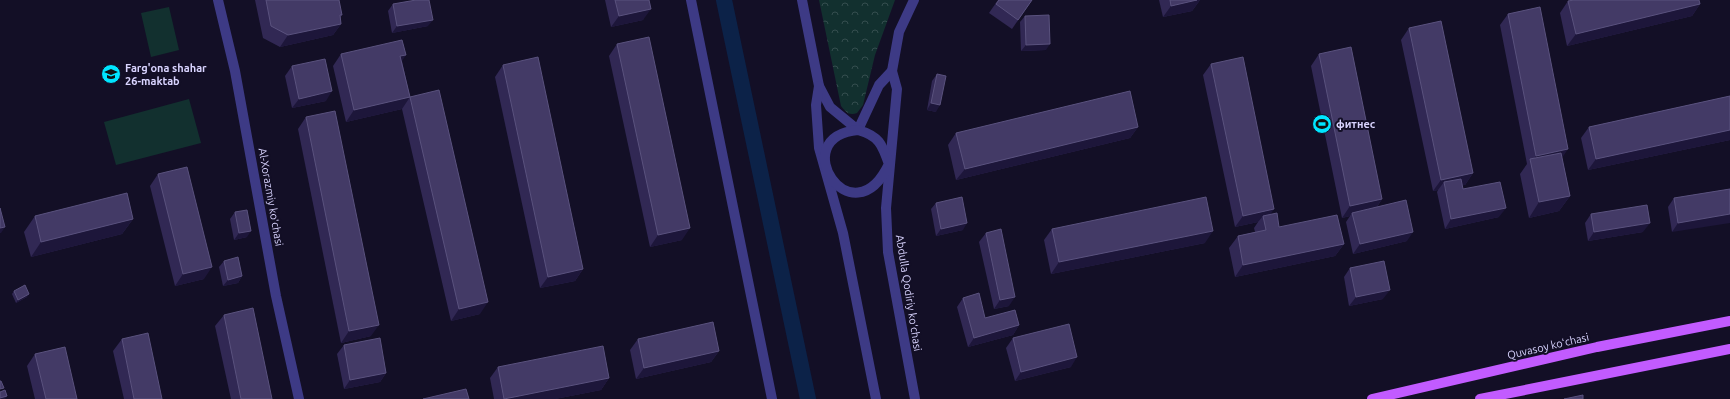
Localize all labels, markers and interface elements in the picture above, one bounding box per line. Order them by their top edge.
place label: Farg'ona shahar 26-maktab [125,62,207,87]
school or university icon: Farg'ona shahar 26-maktab [100,63,122,85]
sports icon: фитнес [1311,113,1333,135]
place label: фитнес [1336,118,1376,130]
street label: Al-Xorazmiy koʻchasi [256,147,286,247]
street label: Abdulla Qodiriy koʻchasi [894,234,924,352]
street label: Quvasoy koʻchasi [1506,331,1590,361]

